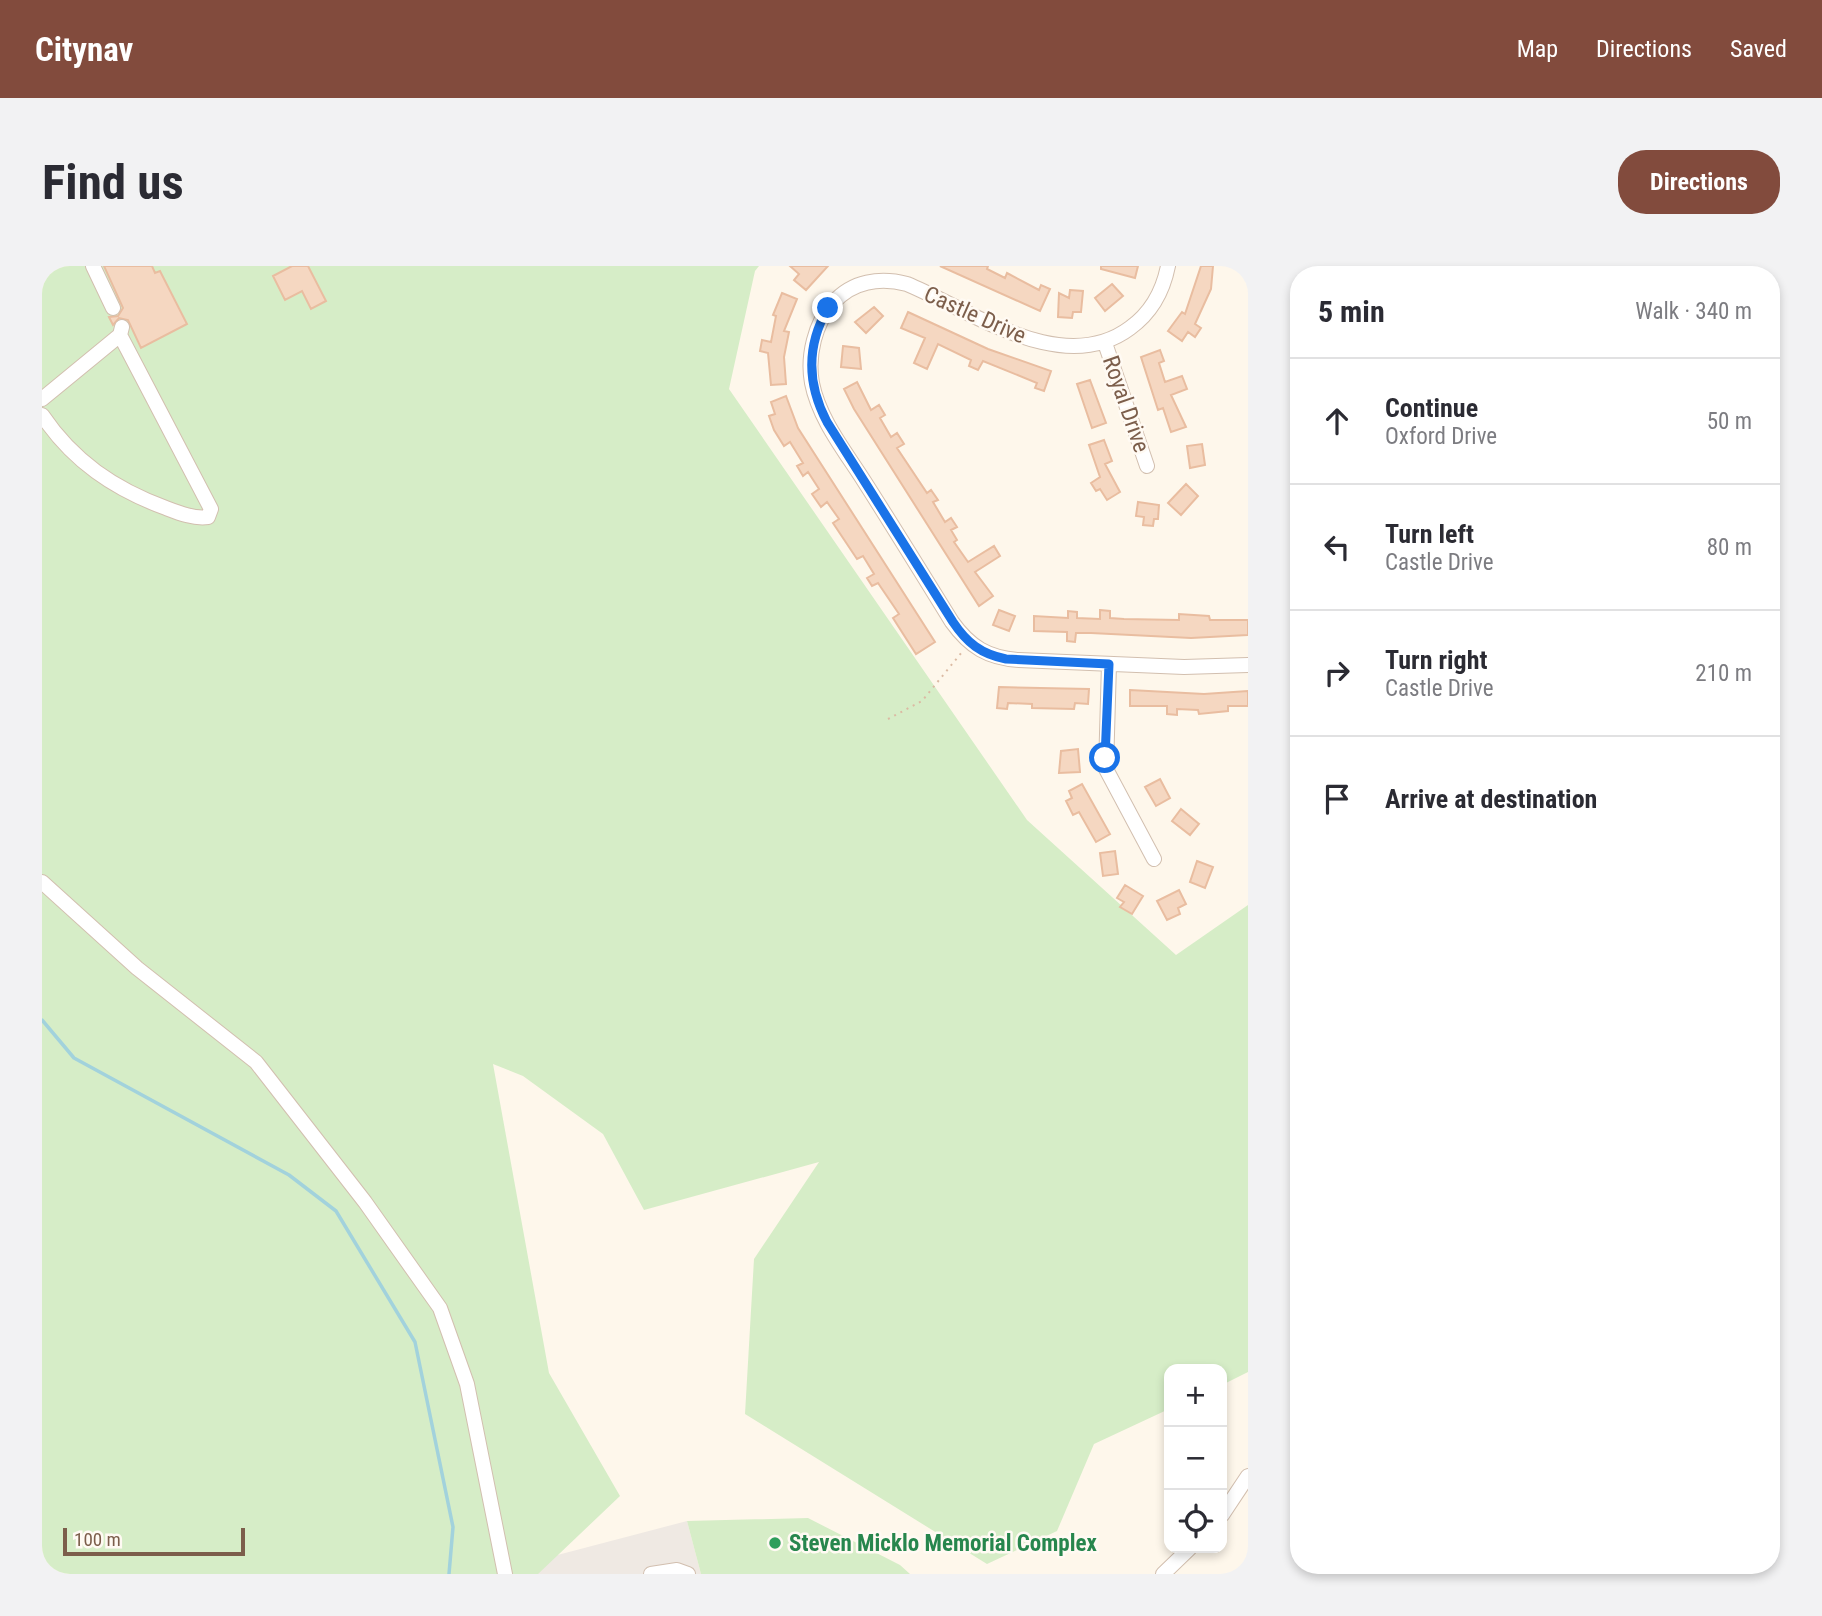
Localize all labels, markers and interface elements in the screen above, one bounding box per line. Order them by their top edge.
text: Citynav [35,30,133,69]
text: Map [1517,35,1558,63]
text: Directions [1596,35,1692,63]
text: Saved [1730,35,1787,63]
button: Directions [1618,150,1780,214]
text: Find us [42,154,184,211]
street label: Castle Drive [920,281,1030,349]
route end [812,292,843,323]
text: 5 min [1318,294,1385,329]
text: Walk · 340 m [1635,298,1752,325]
street label: Royal Drive [1097,352,1155,456]
text: Continue [1385,393,1478,423]
icon: ahead [1318,402,1356,440]
text: 50 m [1707,408,1752,435]
text: Oxford Drive [1385,423,1497,450]
text: Turn left [1385,519,1474,549]
icon: left [1318,528,1356,566]
text: 80 m [1707,534,1752,561]
text: Castle Drive [1385,549,1494,576]
text: Turn right [1385,645,1487,675]
icon: right [1318,654,1356,692]
text: 210 m [1695,660,1752,687]
text: Castle Drive [1385,675,1494,702]
route start [1089,742,1120,773]
icon: arrive [1318,780,1356,818]
text: Arrive at destination [1385,784,1597,814]
map controls [1164,1364,1227,1553]
button: + [1164,1364,1227,1427]
button: − [1164,1427,1227,1490]
button: locate [1164,1490,1227,1553]
scale bar [63,1525,245,1557]
text: 100 m [74,1528,121,1551]
place label: Steven Micklo Memorial Complex [789,1530,1098,1557]
marker: Steven Micklo Memorial Complex [767,1535,783,1551]

